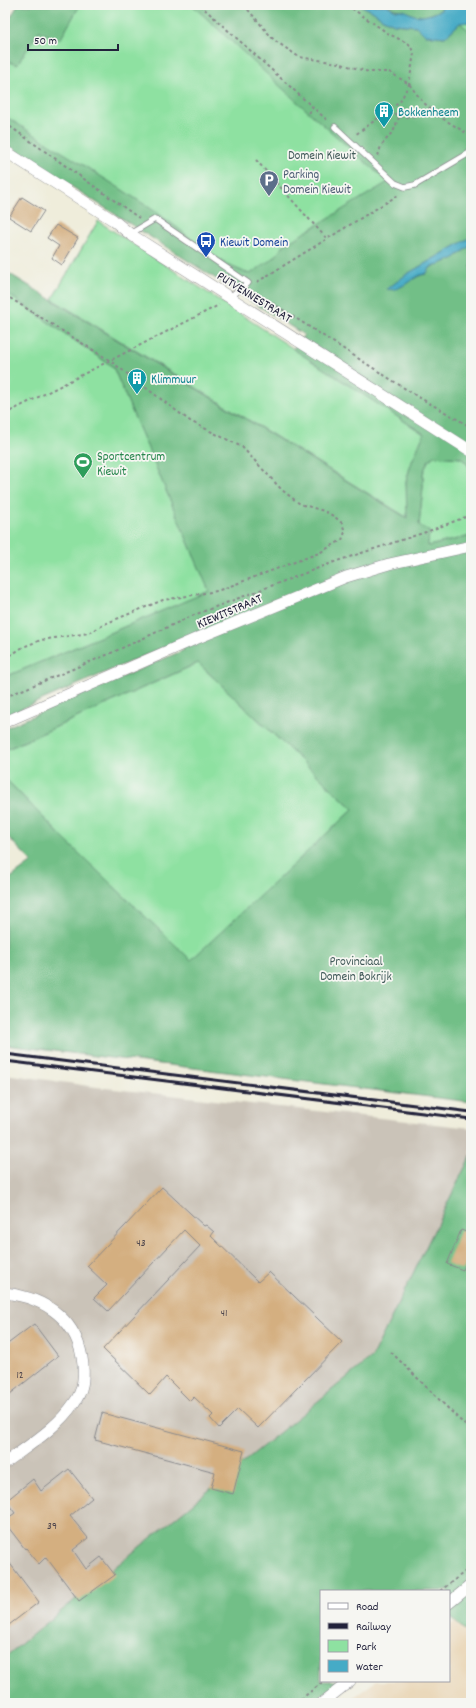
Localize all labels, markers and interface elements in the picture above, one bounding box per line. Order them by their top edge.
scale bar [28,26,118,52]
text: 50 m [34,33,57,50]
building icon: Bokkenheem [373,100,395,128]
place label: Bokkenheem [398,104,459,123]
park label: Domein Kiewit [288,147,356,166]
place label: Parking Domein Kiewit [283,166,351,200]
parking icon: Parking Domein Kiewit [258,169,280,197]
bus stop icon: Kiewit Domein [195,230,217,258]
place label: Kiewit Domein [220,234,288,253]
street label: PUTVENNESTRAAT [213,268,295,329]
building icon: Klimmuur [126,367,148,395]
place label: Klimmuur [151,371,197,390]
place label: Sportcentrum Kiewit [97,448,165,482]
sports icon: Sportcentrum Kiewit [72,451,94,479]
street label: KIEWITSTRAAT [194,590,266,635]
park label: Provinciaal Domein Bokrijk [320,953,392,987]
house number: 43 [136,1236,146,1252]
house number: 41 [221,1306,227,1322]
house number: 12 [16,1368,24,1384]
house number: 39 [47,1519,57,1535]
legend [320,1590,450,1682]
text: Road [356,1599,378,1616]
text: Railway [356,1619,392,1636]
text: Park [356,1639,377,1656]
text: Water [356,1659,383,1676]

